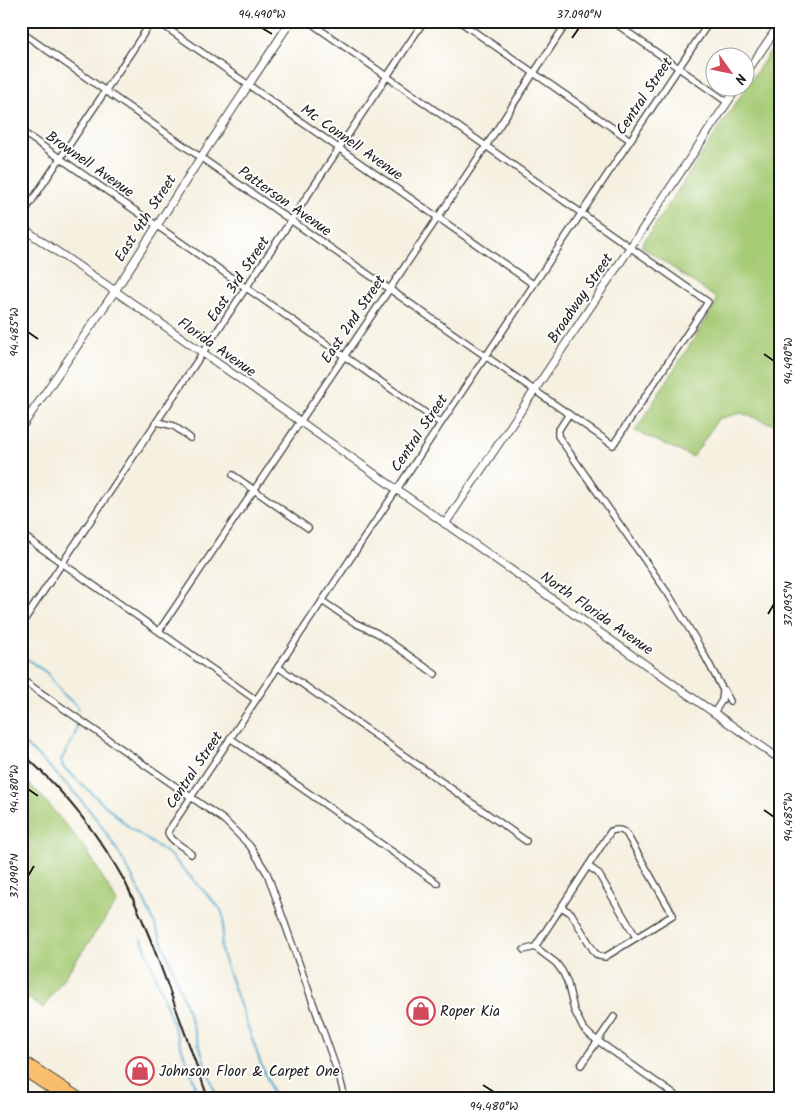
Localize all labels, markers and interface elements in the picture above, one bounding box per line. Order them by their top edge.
text: 94.490°W [238,5,286,24]
text: 37.090°N [556,5,602,24]
north arrow [704,48,754,98]
street label: Central Street [610,53,680,140]
text: N [728,69,752,88]
street label: Mc Connell Avenue [295,98,408,187]
street label: Brownell Avenue [40,125,139,205]
street label: Patterson Avenue [233,160,337,243]
street label: East 4th Street [108,170,183,267]
street label: East 3rd Street [201,232,277,327]
street label: Broadway Street [542,249,620,348]
street label: East 2nd Street [315,270,392,369]
text: 94.485°W [5,307,24,357]
street label: Florida Avenue [172,312,261,384]
text: 94.490°W [779,337,798,385]
street label: Central Street [385,390,455,477]
street label: North Florida Avenue [535,566,658,662]
text: 37.095°N [779,581,798,627]
street label: Central Street [160,727,230,814]
text: 94.480°W [5,765,24,813]
text: 94.485°W [779,792,798,842]
text: 37.090°N [5,853,24,899]
shop icon: Roper Kia [406,996,436,1026]
place label: Roper Kia [440,1000,500,1024]
shop icon: Johnson Floor & Carpet One [125,1056,155,1086]
place label: Johnson Floor & Carpet One [159,1060,340,1084]
text: 94.480°W [470,1097,518,1116]

